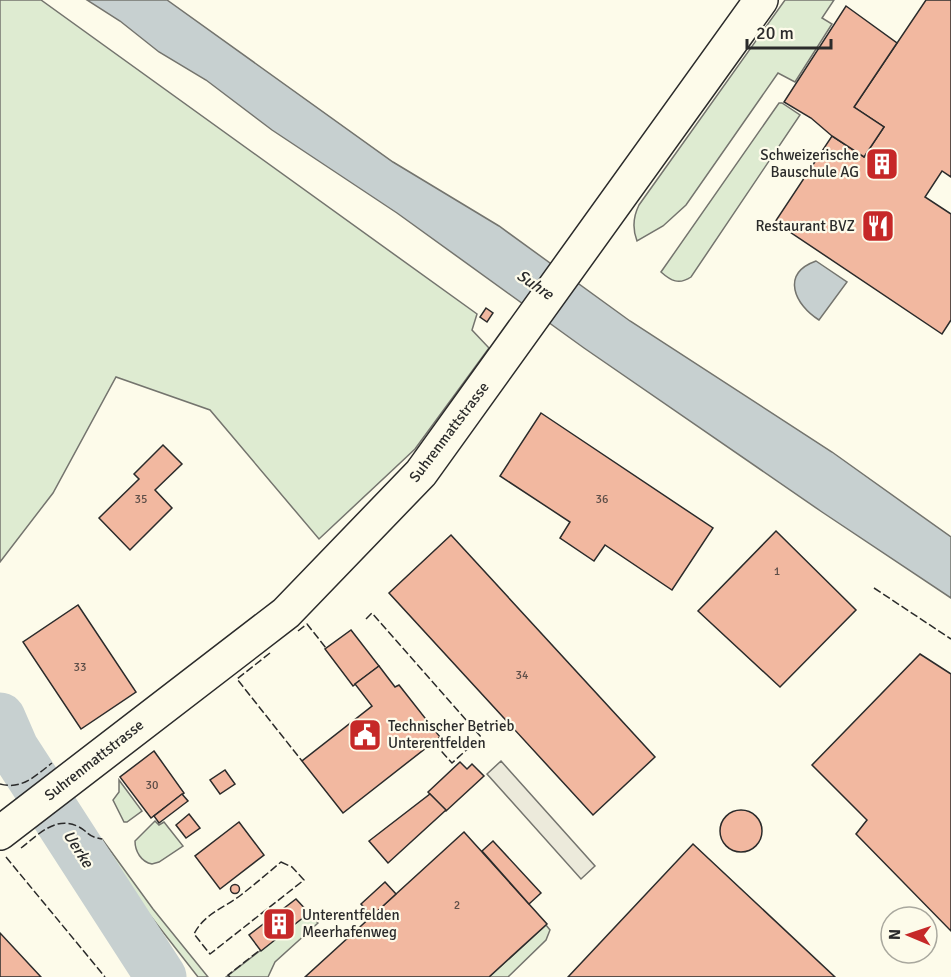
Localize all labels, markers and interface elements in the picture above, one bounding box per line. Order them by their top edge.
scale bar [747,12,831,50]
text: 20 m [756,22,794,44]
place label: Schweizerische Bauschule AG [760,146,859,181]
building icon: Schweizerische Bauschule AG [864,146,900,182]
restaurant icon: Restaurant BVZ [860,208,896,244]
place label: Restaurant BVZ [755,217,855,235]
water label: Suhre [513,266,558,305]
street label: Suhrenmattstrasse [405,378,493,486]
house number: 35 [135,492,147,507]
house number: 36 [596,492,608,507]
house number: 1 [774,564,780,579]
house number: 33 [74,660,86,675]
house number: 34 [516,668,529,683]
street label: Suhrenmattstrasse [41,716,147,804]
public building icon: Technischer Betrieb Unterentfelden [347,717,383,753]
place label: Technischer Betrieb Unterentfelden [388,717,514,752]
house number: 30 [146,778,158,793]
water label: Uerke [59,827,98,872]
house number: 2 [454,898,460,913]
north arrow [879,905,939,965]
building icon: Unterentfelden Meerhafenweg [261,906,297,942]
place label: Unterentfelden Meerhafenweg [302,906,400,941]
text: N [885,929,905,940]

